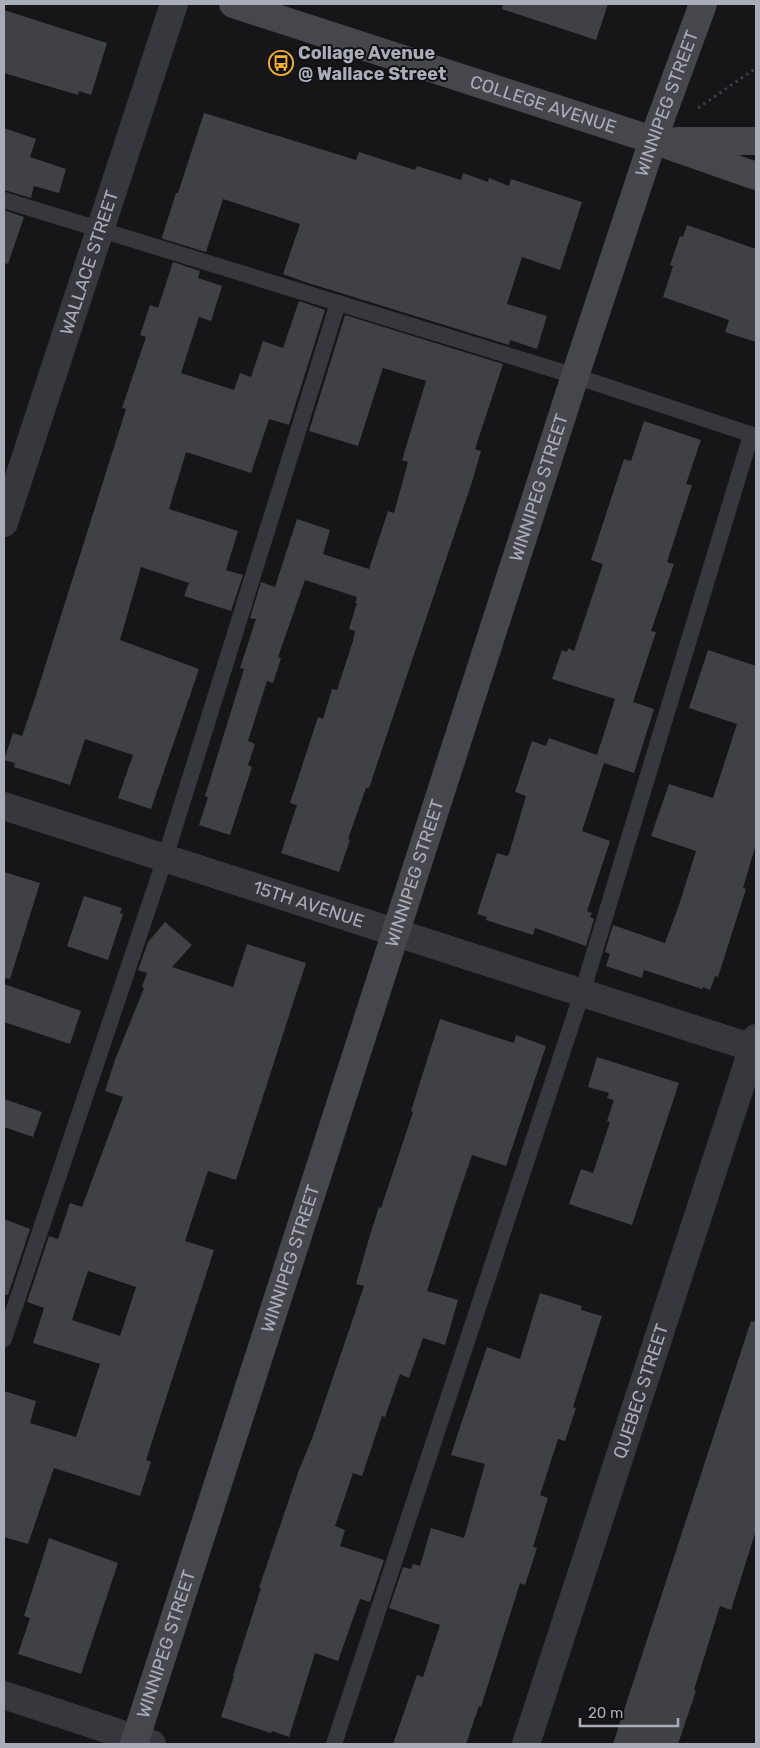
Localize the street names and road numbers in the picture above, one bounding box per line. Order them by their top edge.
street label: WINNIPEG STREET [631,27,703,179]
street label: COLLEGE AVENUE [467,70,619,138]
street label: WALLACE STREET [55,187,123,338]
street label: WINNIPEG STREET [505,411,573,564]
street label: WINNIPEG STREET [381,797,449,950]
street label: 15TH AVENUE [250,876,367,933]
street label: WINNIPEG STREET [256,1182,325,1335]
street label: QUEBEC STREET [609,1321,673,1461]
street label: WINNIPEG STREET [132,1567,200,1721]

